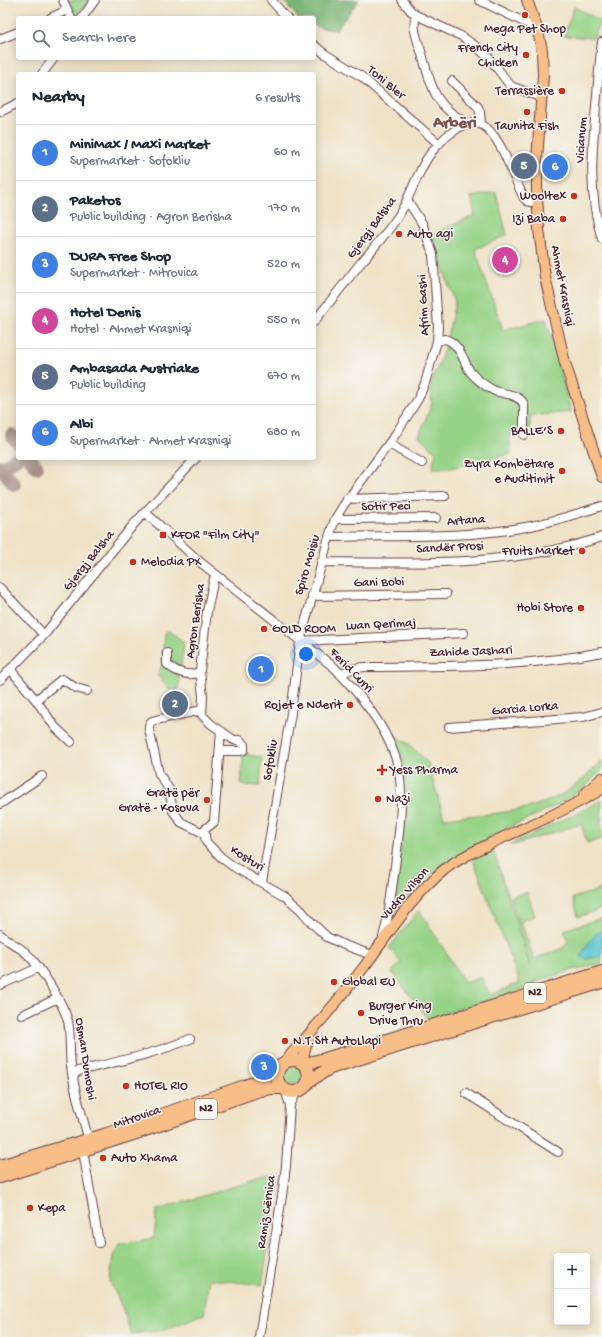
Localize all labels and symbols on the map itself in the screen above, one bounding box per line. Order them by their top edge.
marker: Mega Pet Shop [520,10,530,20]
place label: Mega Pet Shop [484,22,567,37]
place label: French City Chicken [457,41,519,71]
marker: French City Chicken [521,50,531,60]
street label: Toni Bler [363,62,409,104]
place label: Terrassière [494,84,554,99]
marker: Terrassière [557,86,567,96]
marker: Taunita Fish [522,107,532,117]
district label: Arbëri [432,114,477,134]
street label: Vicianum [573,117,591,164]
place label: Taunita Fish [494,119,559,134]
pin: 5 [511,151,537,181]
pin: 6 [542,152,568,182]
place label: Wooltex [520,189,566,204]
marker: Wooltex [569,191,579,201]
street label: Gjergj Balsha [344,194,401,262]
place label: Izi Baba [512,212,556,227]
marker: Izi Baba [558,214,568,224]
place label: Auto agi [407,227,454,242]
marker: Auto agi [394,229,404,239]
street label: Ahmet Krasniqi [547,244,577,328]
pin: 4 [492,245,518,275]
street label: Afrim Gashi [415,274,433,336]
place label: BALLE’S [510,424,554,439]
marker: BALLE’S [556,426,566,436]
place label: Zyra Kombëtare e Auditimit [464,457,556,487]
marker: Zyra Kombëtare e Auditimit [557,466,567,476]
street label: Sotir Peci [361,499,411,515]
street label: Artana [446,512,486,530]
street label: Gjergj Balsha [60,527,118,594]
place label: KFOR "Film City" [171,528,260,543]
marker: KFOR "Film City" [158,530,168,540]
street label: Spiro Moisiu [292,533,324,597]
street label: Sandër Prosi [416,539,484,557]
place label: Fruits Market [501,544,576,559]
marker: Fruits Market [577,546,587,556]
place label: Melodia PX [141,555,202,570]
marker: Melodia PX [128,557,138,567]
street label: Gani Bobi [354,575,405,591]
street label: Agron Berisha [183,582,209,659]
place label: Hobi Store [517,601,573,616]
marker: Hobi Store [576,603,586,613]
street label: Luan Qerimaj [345,616,417,634]
place label: GOLD ROOM [272,622,337,637]
marker: GOLD ROOM [259,624,269,634]
street label: Zahide Jashari [429,643,513,661]
your location [296,644,316,664]
street label: Ferid Curri [325,645,376,697]
pin: 1 [248,654,274,684]
pin: 2 [162,689,188,719]
place label: Rojet e Nderit [264,698,344,713]
street label: Garcia Lorka [491,699,560,719]
marker: Rojet e Nderit [345,700,355,710]
street label: Sofokliu [260,739,282,781]
place label: Yess Pharma [389,763,459,778]
marker: Yess Pharma [377,765,387,775]
place label: Gratë për Gratë - Kosova [118,786,200,816]
place label: Nazi [386,792,410,807]
marker: Nazi [373,794,383,804]
marker: Gratë për Gratë - Kosova [202,795,212,805]
street label: Kosturi [227,843,267,875]
street label: Vudro Vilson [377,864,433,924]
place label: Global EU [342,975,396,990]
marker: Global EU [329,977,339,987]
road number: N2 [524,983,546,1003]
place label: Burger King Drive Thru [368,999,432,1029]
marker: Burger King Drive Thru [356,1008,366,1018]
street label: Osman Dumoshi [71,1017,99,1102]
place label: N.T.SH AutoLlapi [293,1034,381,1049]
marker: N.T.SH AutoLlapi [280,1036,290,1046]
pin: 3 [251,1052,277,1082]
place label: HOTEL RIO [134,1079,188,1094]
marker: HOTEL RIO [121,1081,131,1091]
road number: N2 [195,1099,217,1119]
street label: Mitrovica [112,1103,163,1133]
place label: Auto xhama [111,1151,178,1166]
marker: Auto xhama [98,1153,108,1163]
street label: Ramiz Cërnica [254,1174,280,1250]
place label: Kepa [38,1201,66,1216]
marker: Kepa [25,1203,35,1213]

